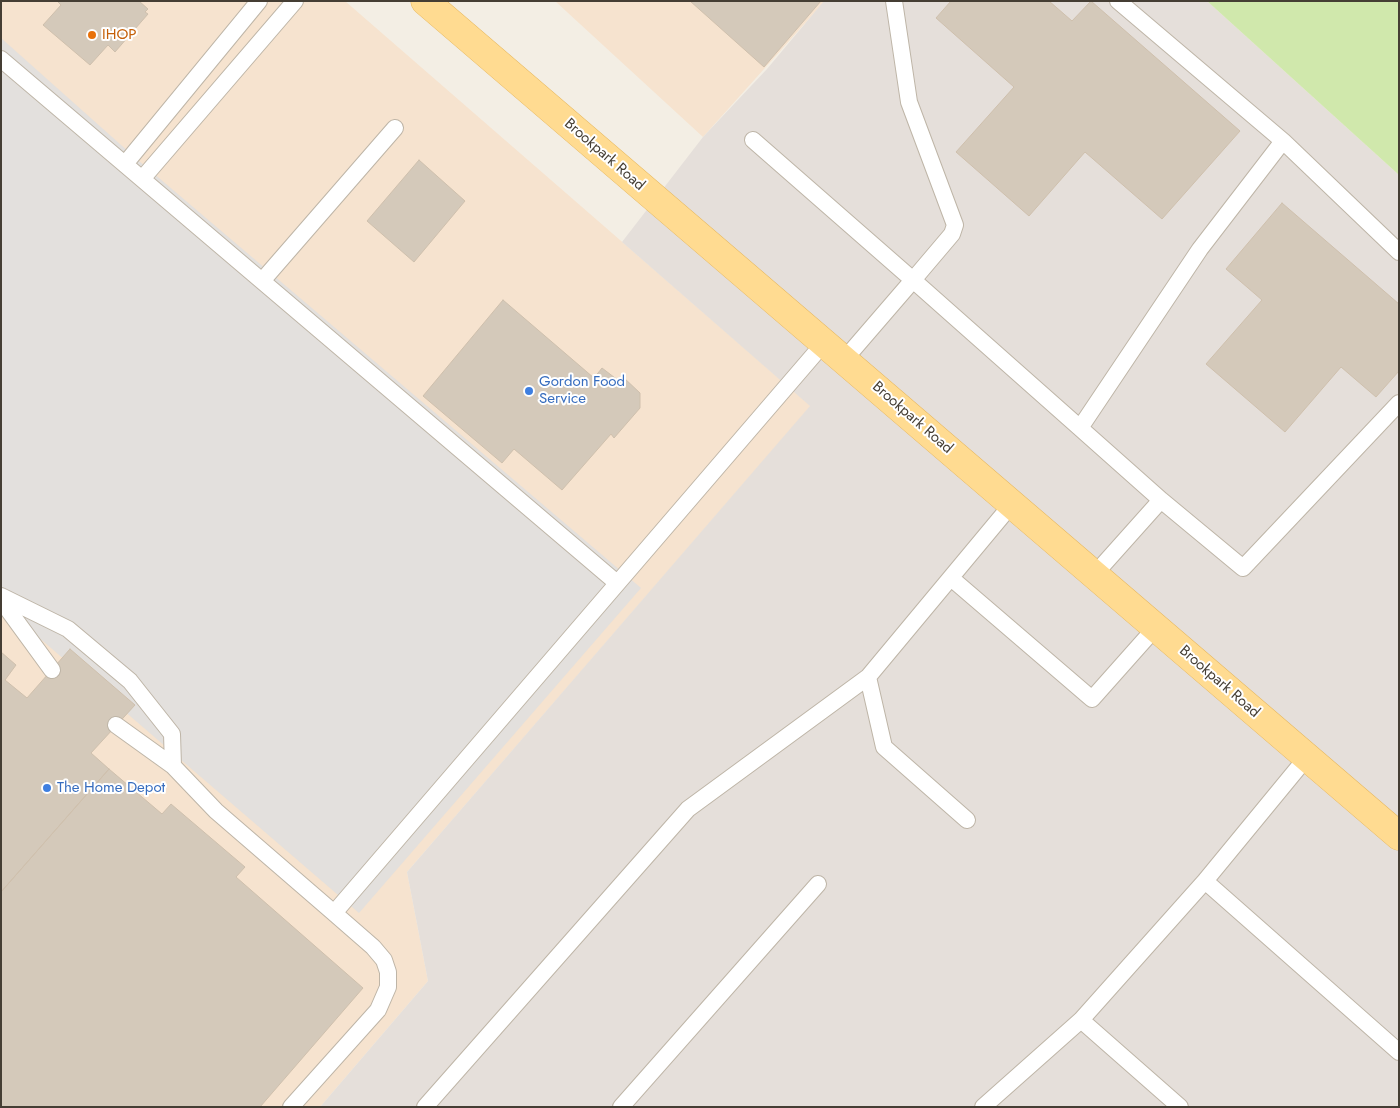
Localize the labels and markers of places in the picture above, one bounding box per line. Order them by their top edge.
place label: IHOP [102,26,136,44]
marker: IHOP [86,29,98,41]
place label: Gordon Food Service [539,373,625,408]
marker: Gordon Food Service [523,385,535,397]
place label: The Home Depot [57,779,165,797]
marker: The Home Depot [41,782,53,794]

